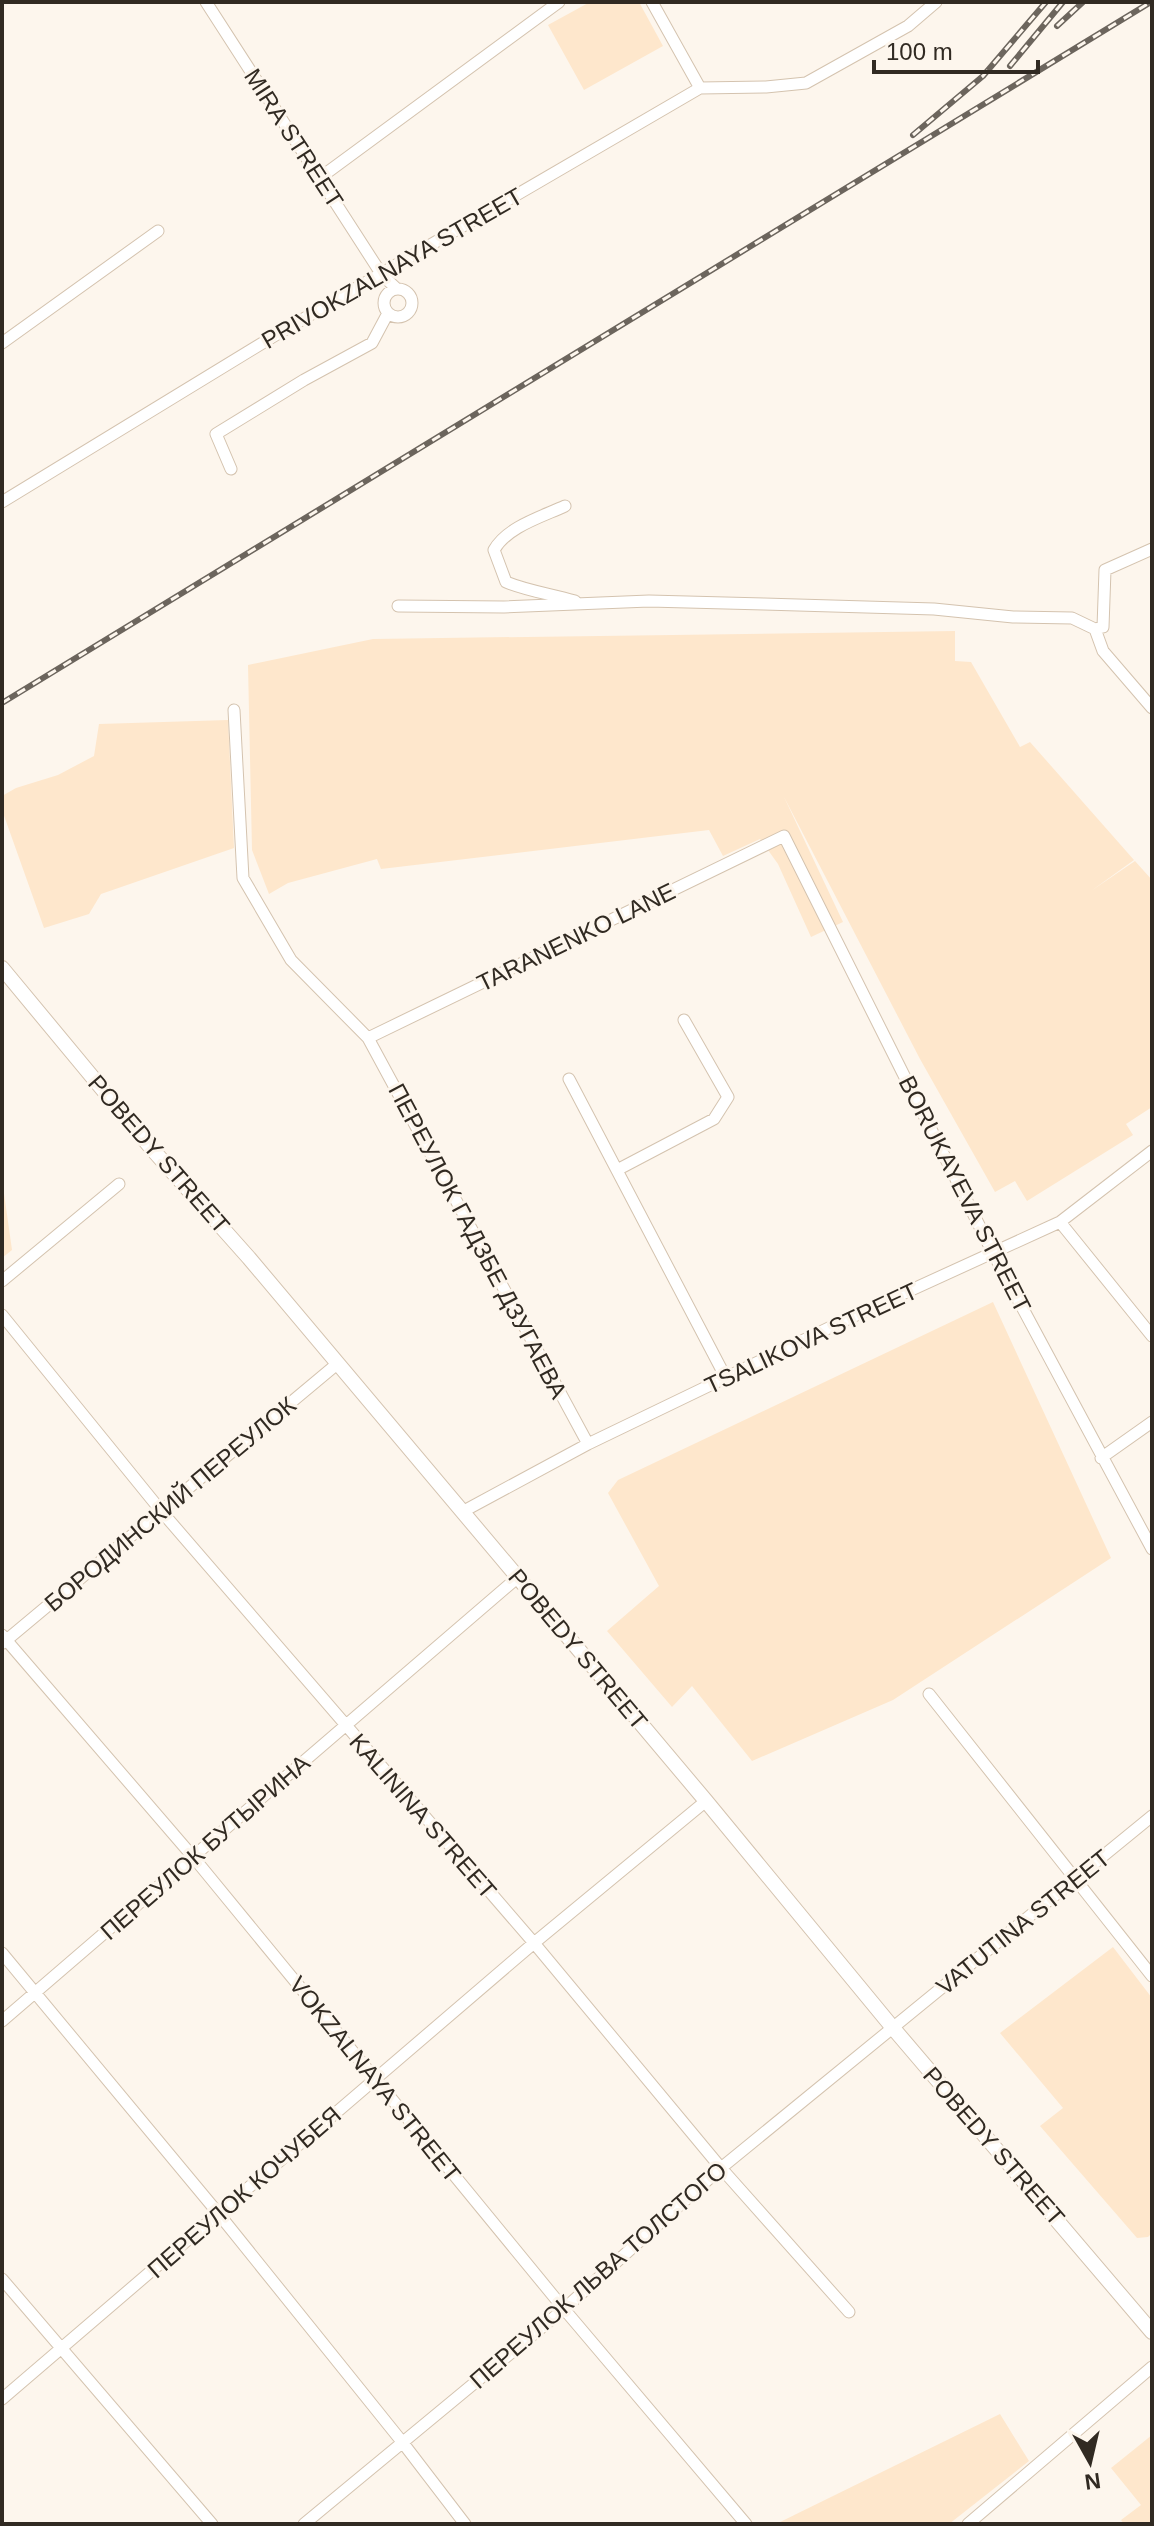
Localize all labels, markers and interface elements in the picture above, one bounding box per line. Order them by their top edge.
scale bar [874,24,1038,74]
text: 100 m [886,38,953,65]
street label: MIRA STREET [239,64,349,213]
street label: PRIVOKZALNAYA STREET [257,182,527,354]
street label: TARANENKO LANE [473,877,679,997]
street label: POBEDY STREET [83,1069,235,1239]
street label: BORUKAYEVA STREET [894,1071,1037,1317]
street label: ПЕРЕУЛОК ГАДЗБЕ ДЗУГАЕВА [383,1079,573,1403]
street label: TSALIKOVA STREET [700,1277,922,1399]
street label: БОРОДИНСКИЙ ПЕРЕУЛОК [39,1391,301,1617]
street label: POBEDY STREET [503,1563,653,1735]
street label: KALININA STREET [344,1728,502,1904]
street label: ПЕРЕУЛОК БУТЫРИНА [95,1749,315,1945]
street label: VATUTINA STREET [931,1844,1115,2000]
street label: VOKZALNAYA STREET [284,1971,466,2187]
street label: POBEDY STREET [918,2061,1070,2231]
street label: ПЕРЕУЛОК КОЧУБЕЯ [142,2101,346,2283]
street label: ПЕРЕУЛОК ЛЬВА ТОЛСТОГО [464,2156,732,2394]
north arrow [1050,2422,1130,2502]
text: N [1083,2468,1102,2495]

